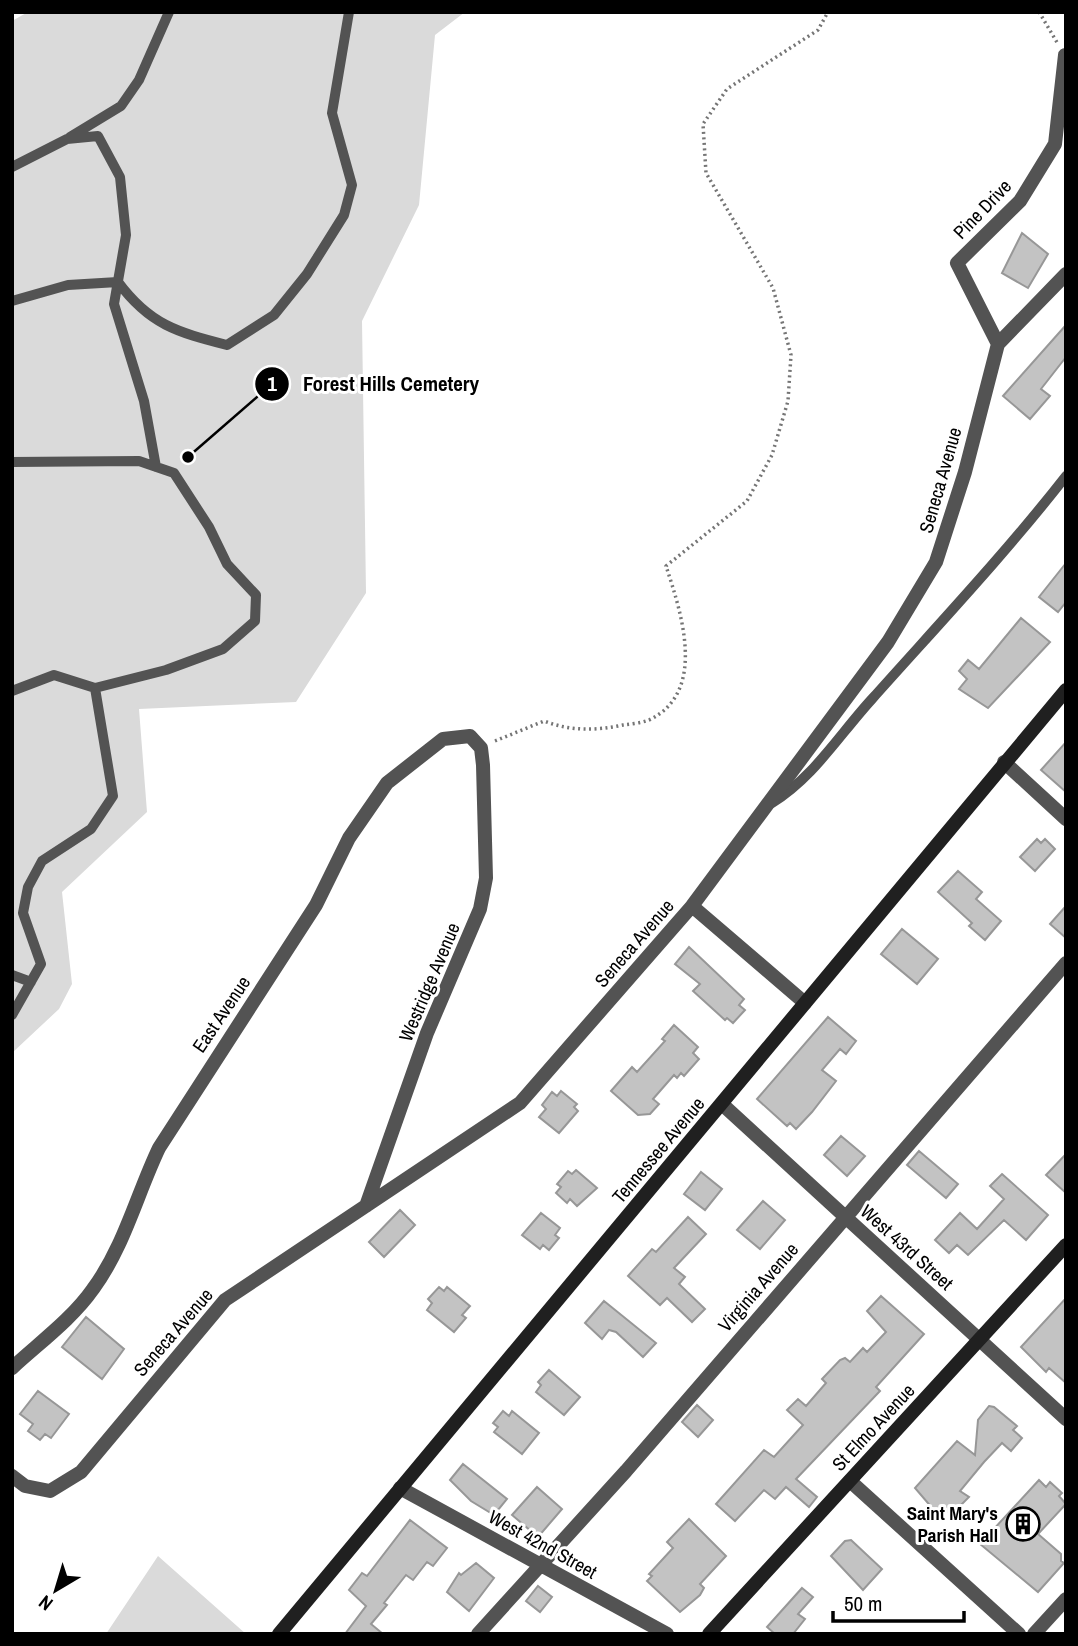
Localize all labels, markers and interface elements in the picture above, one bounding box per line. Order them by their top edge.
street label: Pine Drive [947,173,1017,245]
callout: Forest Hills Cemetery [254,363,493,405]
text: 1 [267,369,277,398]
text: Forest Hills Cemetery [303,369,480,398]
street label: Seneca Avenue [912,424,968,536]
street label: Seneca Avenue [588,893,680,993]
street label: Westridge Avenue [392,919,466,1045]
street label: East Avenue [186,971,256,1057]
street label: Tennessee Avenue [606,1091,710,1209]
street label: West 43rd Street [855,1198,960,1296]
street label: Virginia Avenue [712,1237,804,1337]
street label: Seneca Avenue [127,1282,219,1382]
street label: St Elmo Avenue [826,1378,920,1476]
place label: Saint Mary's Parish Hall [907,1500,998,1548]
street label: West 42nd Street [484,1504,602,1585]
building icon: Saint Mary's Parish Hall [1004,1505,1042,1543]
north arrow [21,1555,91,1625]
scale bar [833,1580,964,1624]
text: 50 m [844,1589,882,1618]
text: N [33,1590,58,1617]

